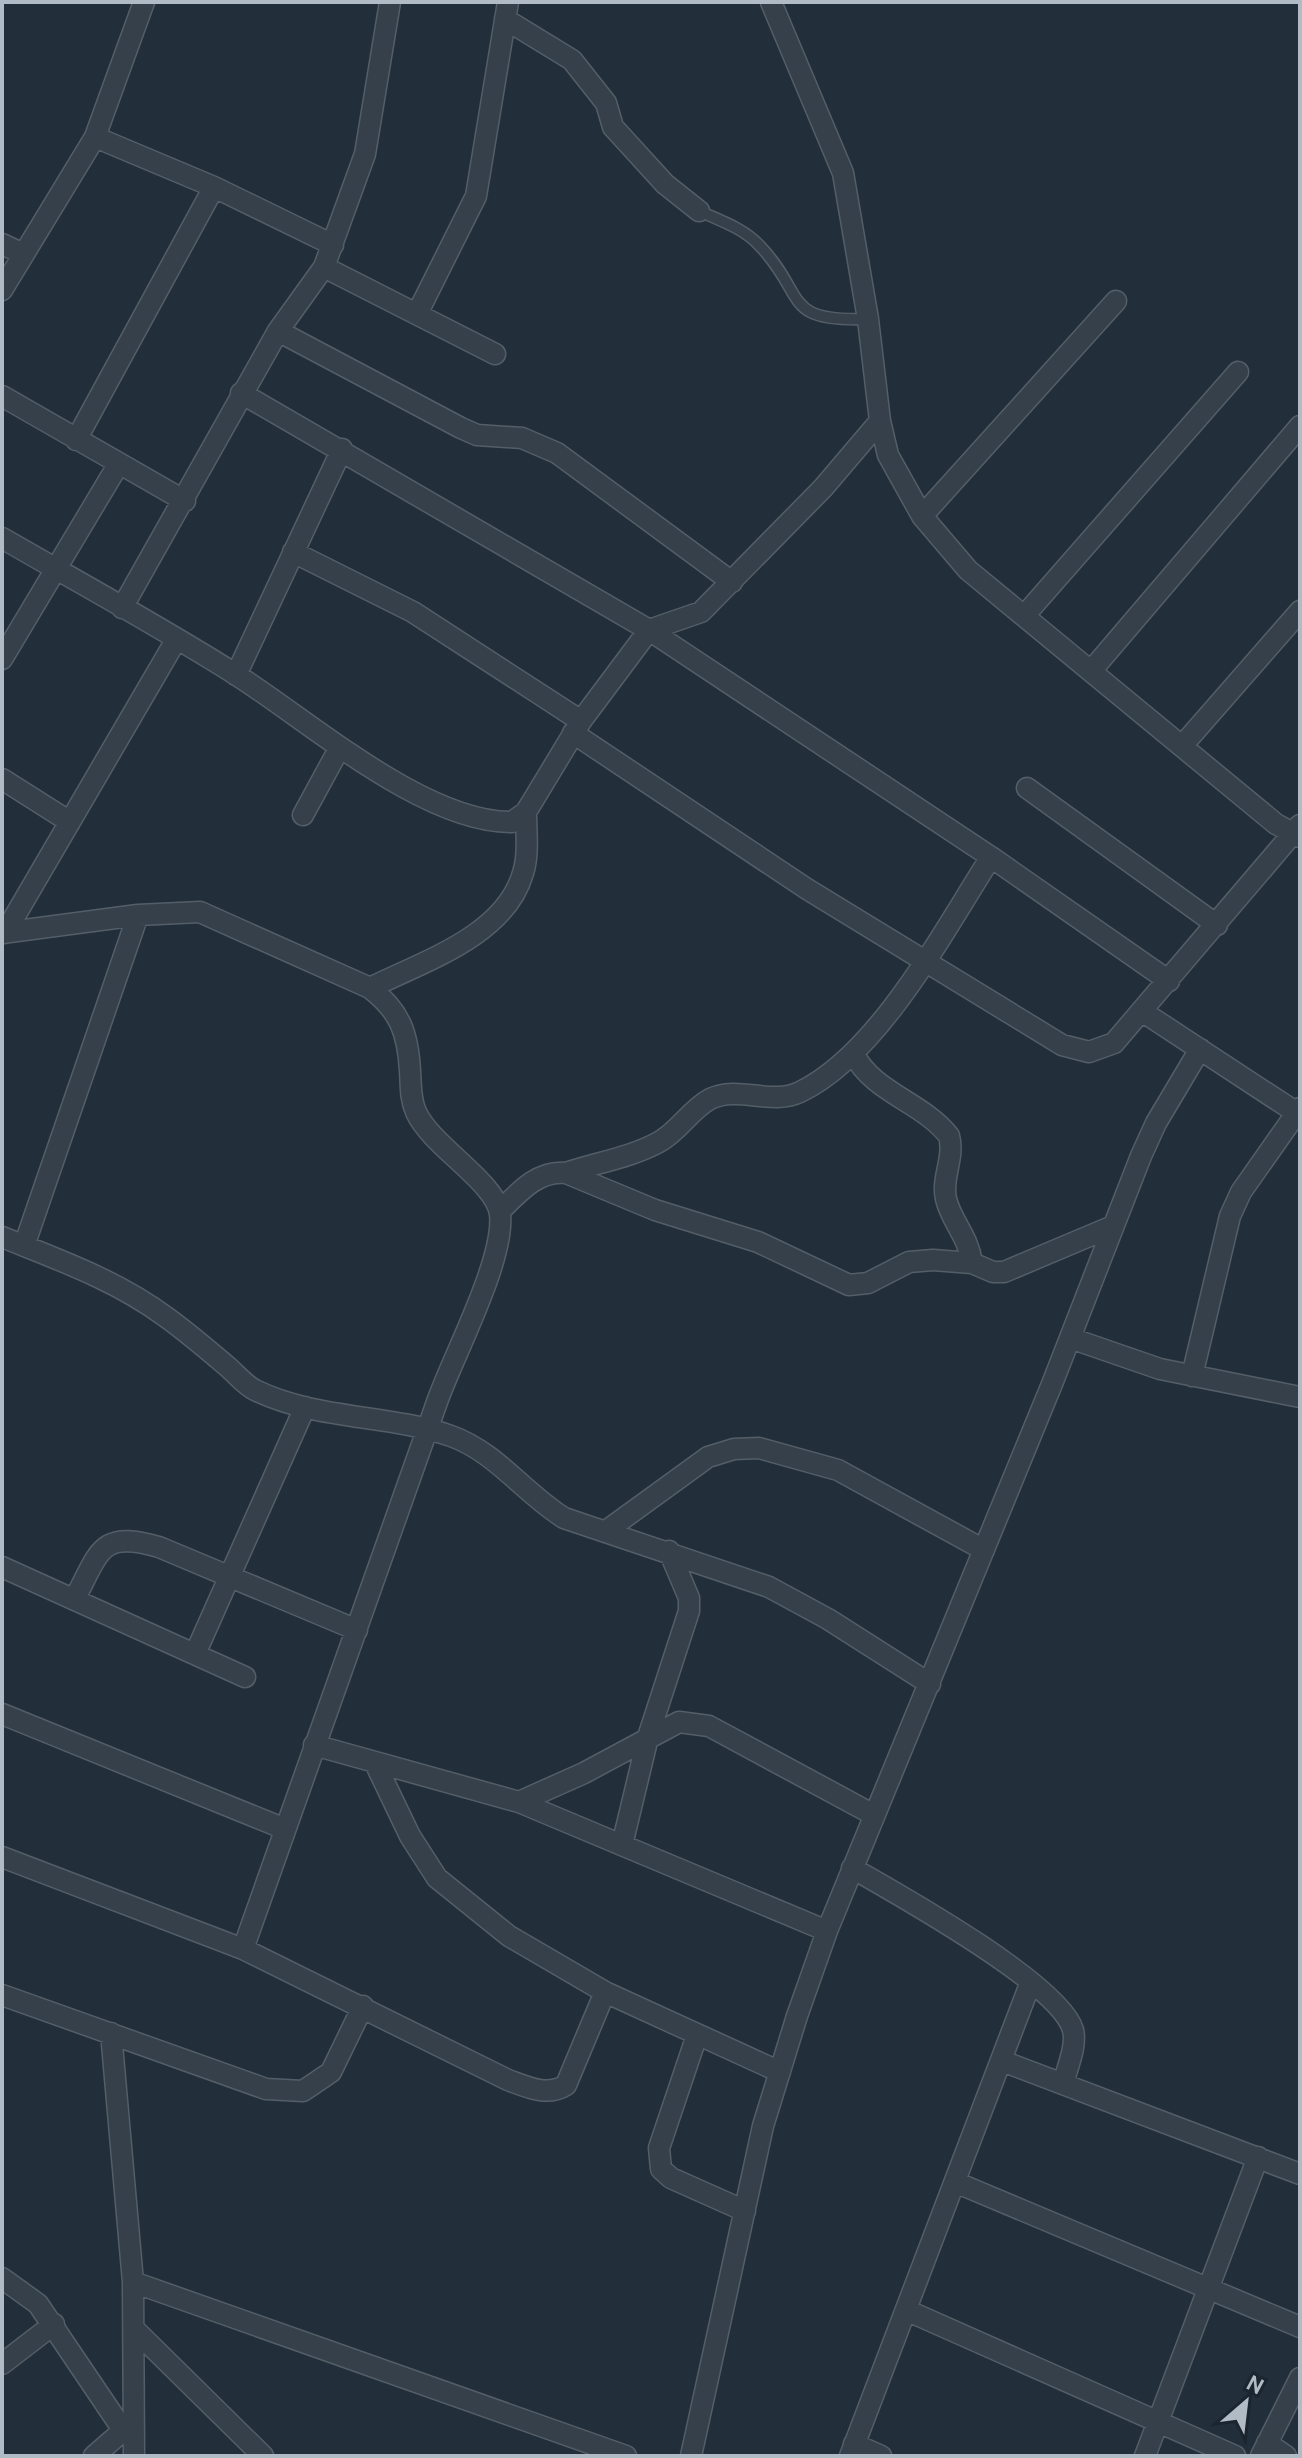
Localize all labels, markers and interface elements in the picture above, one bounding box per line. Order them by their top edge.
north arrow [1206,2362,1286,2442]
text: N [1242,2369,1268,2400]

